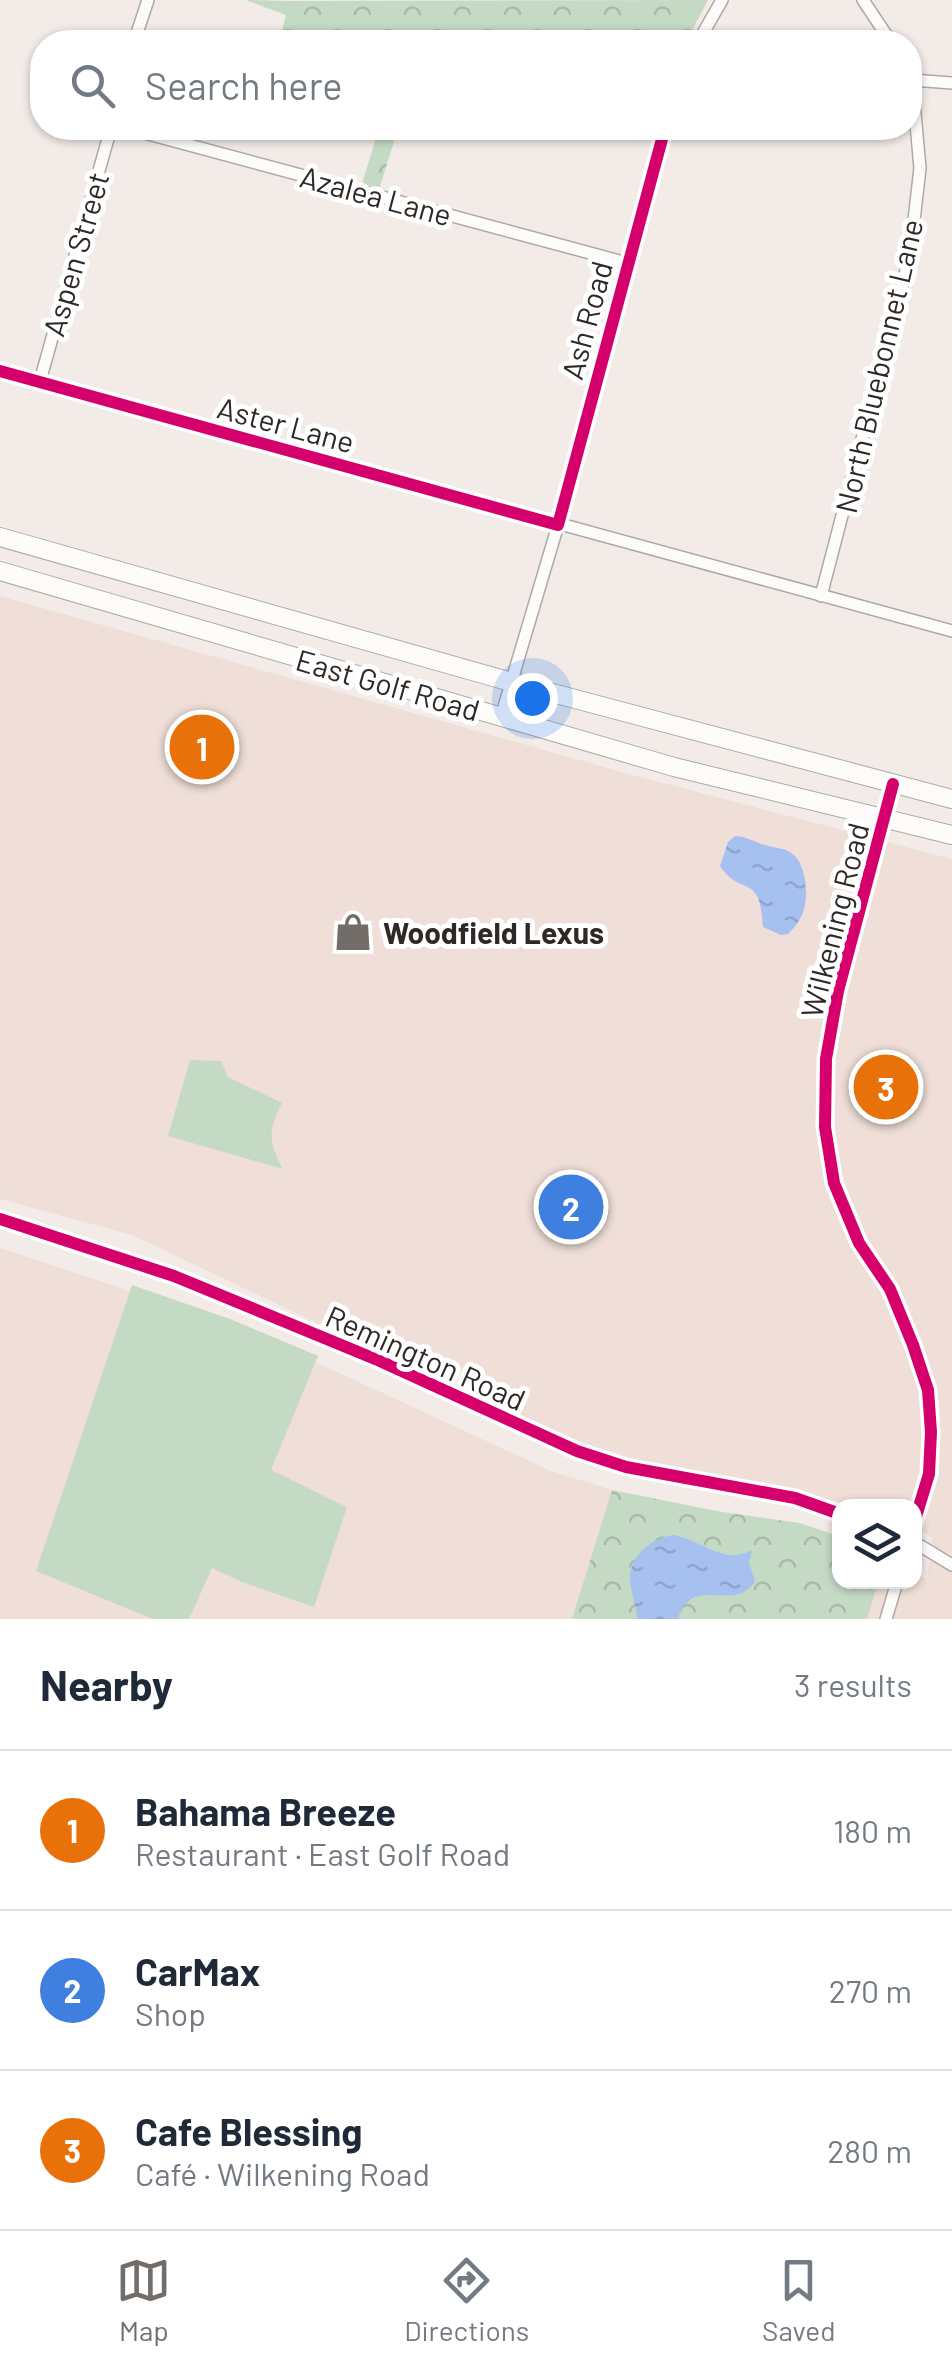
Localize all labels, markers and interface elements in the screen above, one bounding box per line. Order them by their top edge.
search box [30,30,922,140]
icon: search [65,58,120,113]
text: Search here [145,62,343,108]
street label: Azalea Lane [296,158,456,232]
street label: Aspen Street [34,168,116,340]
street label: North Bluebonnet Lane [827,216,929,516]
street label: Ash Road [553,257,619,383]
street label: Aster Lane [214,388,358,460]
street label: East Golf Road [292,641,484,727]
your location [507,673,558,724]
pin: 1 [170,710,234,784]
street label: Wilkening Road [792,819,876,1021]
shop icon: Woodfield Lexus [332,911,374,953]
place label: Woodfield Lexus [383,914,604,950]
pin: 3 [854,1050,918,1124]
pin: 2 [538,1170,604,1244]
street label: Remington Road [321,1297,531,1417]
map controls [832,1499,922,1589]
button: layers [832,1499,922,1589]
text: Nearby [40,1659,173,1709]
text: 3 results [794,1665,912,1703]
text: Bahama Breeze [135,1788,396,1834]
text: 1 [67,1811,78,1849]
text: 180 m [833,1811,912,1849]
text: Restaurant · East Golf Road [135,1834,510,1872]
text: CarMax [135,1948,260,1994]
text: 2 [64,1971,81,2009]
text: 270 m [829,1971,912,2009]
text: Shop [135,1994,206,2032]
text: Cafe Blessing [135,2108,362,2154]
text: 3 [64,2131,81,2169]
text: 280 m [827,2131,912,2169]
text: Café · Wilkening Road [135,2154,430,2192]
tab: Map [116,2253,171,2347]
tab: Directions [404,2253,529,2347]
tab: Saved [762,2253,836,2347]

